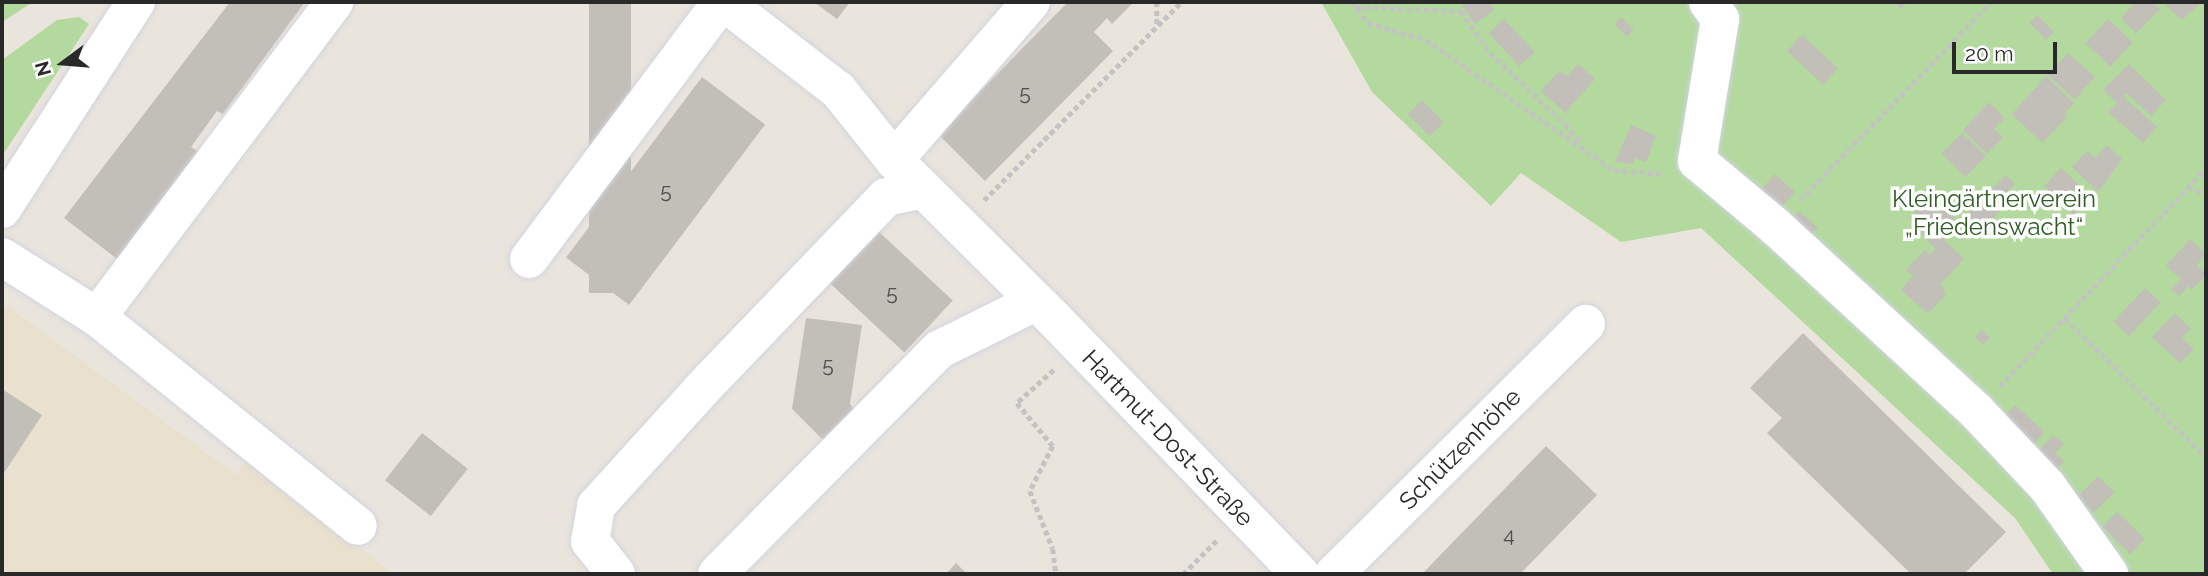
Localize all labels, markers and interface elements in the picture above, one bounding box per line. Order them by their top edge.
north arrow [28,28,98,98]
scale bar [1956,28,2061,72]
text: 20 m [1965,41,2013,66]
text: N [30,59,55,79]
house number: 5 [1019,80,1031,106]
house number: 5 [660,178,672,204]
park label: Kleingärtnerverein „Friedenswacht“ [1892,185,2096,241]
house number: 5 [886,280,898,306]
street label: Hartmut-Dost-Straße [1076,344,1260,532]
house number: 5 [822,352,834,378]
street label: Schützenhöhe [1393,382,1527,516]
house number: 4 [1503,522,1515,548]

